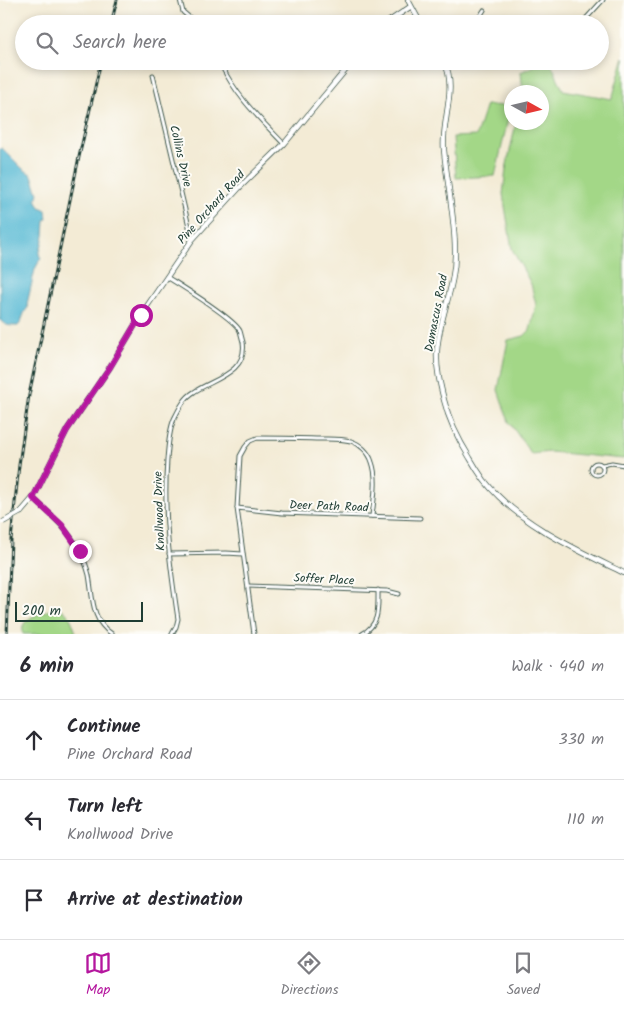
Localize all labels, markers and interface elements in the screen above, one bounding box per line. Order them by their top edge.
search box [15,15,609,70]
text: Search here [73,28,167,58]
icon: search [33,29,61,57]
north arrow [504,85,549,130]
street label: Collins Drive [164,123,197,189]
street label: Pine Orchard Road [173,165,250,248]
street label: Damascus Road [420,272,454,354]
route start [130,304,153,327]
street label: Knollwood Drive [149,470,170,551]
street label: Deer Path Road [289,496,370,517]
route end [69,540,92,563]
street label: Soffer Place [293,568,355,591]
scale bar [15,599,142,622]
text: 200 m [22,600,61,622]
text: 6 min [20,650,74,683]
text: Walk · 440 m [511,654,604,679]
text: Continue [67,712,140,742]
icon: ahead [20,726,48,754]
text: 330 m [559,727,604,752]
text: Pine Orchard Road [67,742,192,767]
text: Turn left [67,792,142,822]
icon: left [20,806,48,834]
text: 110 m [567,807,604,832]
text: Knollwood Drive [67,822,173,847]
text: Arrive at destination [67,885,243,915]
icon: arrive [20,886,48,914]
tab: Map [84,949,112,1001]
tab: Directions [280,949,338,1001]
tab: Saved [507,949,540,1001]

